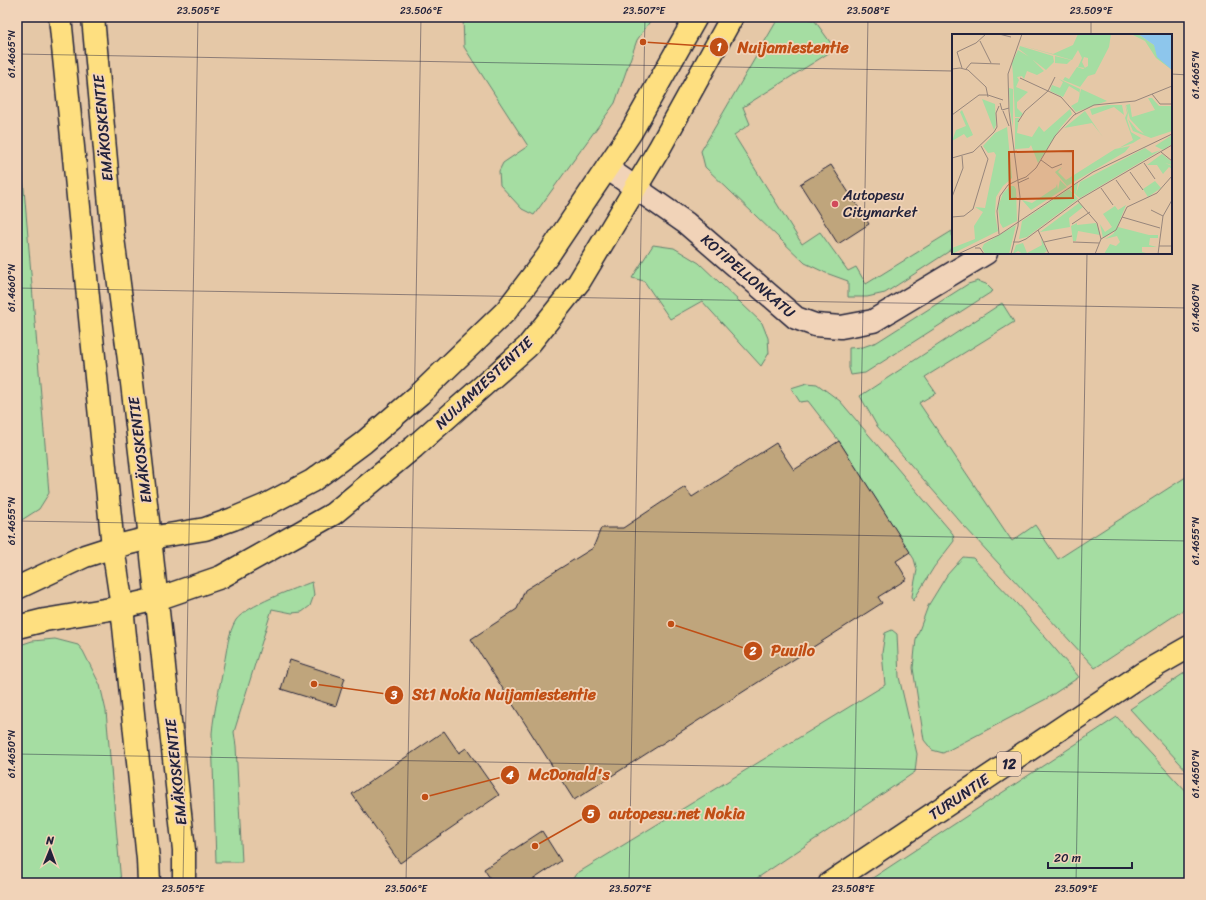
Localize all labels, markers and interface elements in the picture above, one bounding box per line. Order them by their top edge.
text: 23.505°E [177,2,221,20]
text: 23.506°E [400,2,444,20]
text: 23.507°E [623,2,667,20]
text: 23.508°E [847,2,891,20]
text: 23.509°E [1070,2,1114,20]
text: 61.4665°N [3,30,21,78]
callout: Nuijamiestentie [709,33,856,61]
text: Nuijamiestentie [736,33,849,62]
inset map [952,34,1172,254]
text: 1 [716,36,722,58]
text: 61.4665°N [1187,51,1205,99]
street label: EMÄKOSKENTIE [85,72,121,182]
place label: Autopesu Citymarket [842,182,918,225]
marker: Autopesu Citymarket [830,199,840,209]
street label: KOTIPELLONKATU [695,227,802,325]
text: 61.4660°N [3,264,21,312]
text: 61.4660°N [1187,284,1205,332]
street label: NUIJAMIESTENTIE [429,329,541,436]
street label: EMÄKOSKENTIE [120,394,159,505]
text: 61.4655°N [3,497,21,545]
text: 61.4655°N [1187,517,1205,565]
text: Puuilo [771,636,816,665]
callout: Puuilo [743,637,823,665]
text: 2 [749,640,757,662]
text: St1 Nokia Nuijamiestentie [411,680,597,709]
callout: St1 Nokia Nuijamiestentie [384,681,604,709]
text: 3 [390,684,398,706]
street label: EMÄKOSKENTIE [157,716,195,827]
text: 61.4650°N [3,730,21,778]
text: 61.4650°N [1187,750,1205,798]
road number: 12 [997,752,1021,776]
text: McDonald's [527,760,611,789]
callout: McDonald's [500,761,618,789]
text: 4 [505,764,514,786]
street label: TURUNTIE [923,766,996,827]
text: autopesu.net Nokia [608,799,746,828]
callout: autopesu.net Nokia [581,800,753,828]
text: 5 [587,803,595,825]
north arrow [30,830,70,870]
text: N [45,831,55,850]
scale bar [1048,844,1132,870]
text: 20 m [1054,847,1081,869]
text: 23.505°E [162,880,206,898]
text: 23.506°E [385,880,429,898]
text: 23.507°E [609,880,653,898]
text: 23.508°E [832,880,876,898]
text: 23.509°E [1055,880,1099,898]

